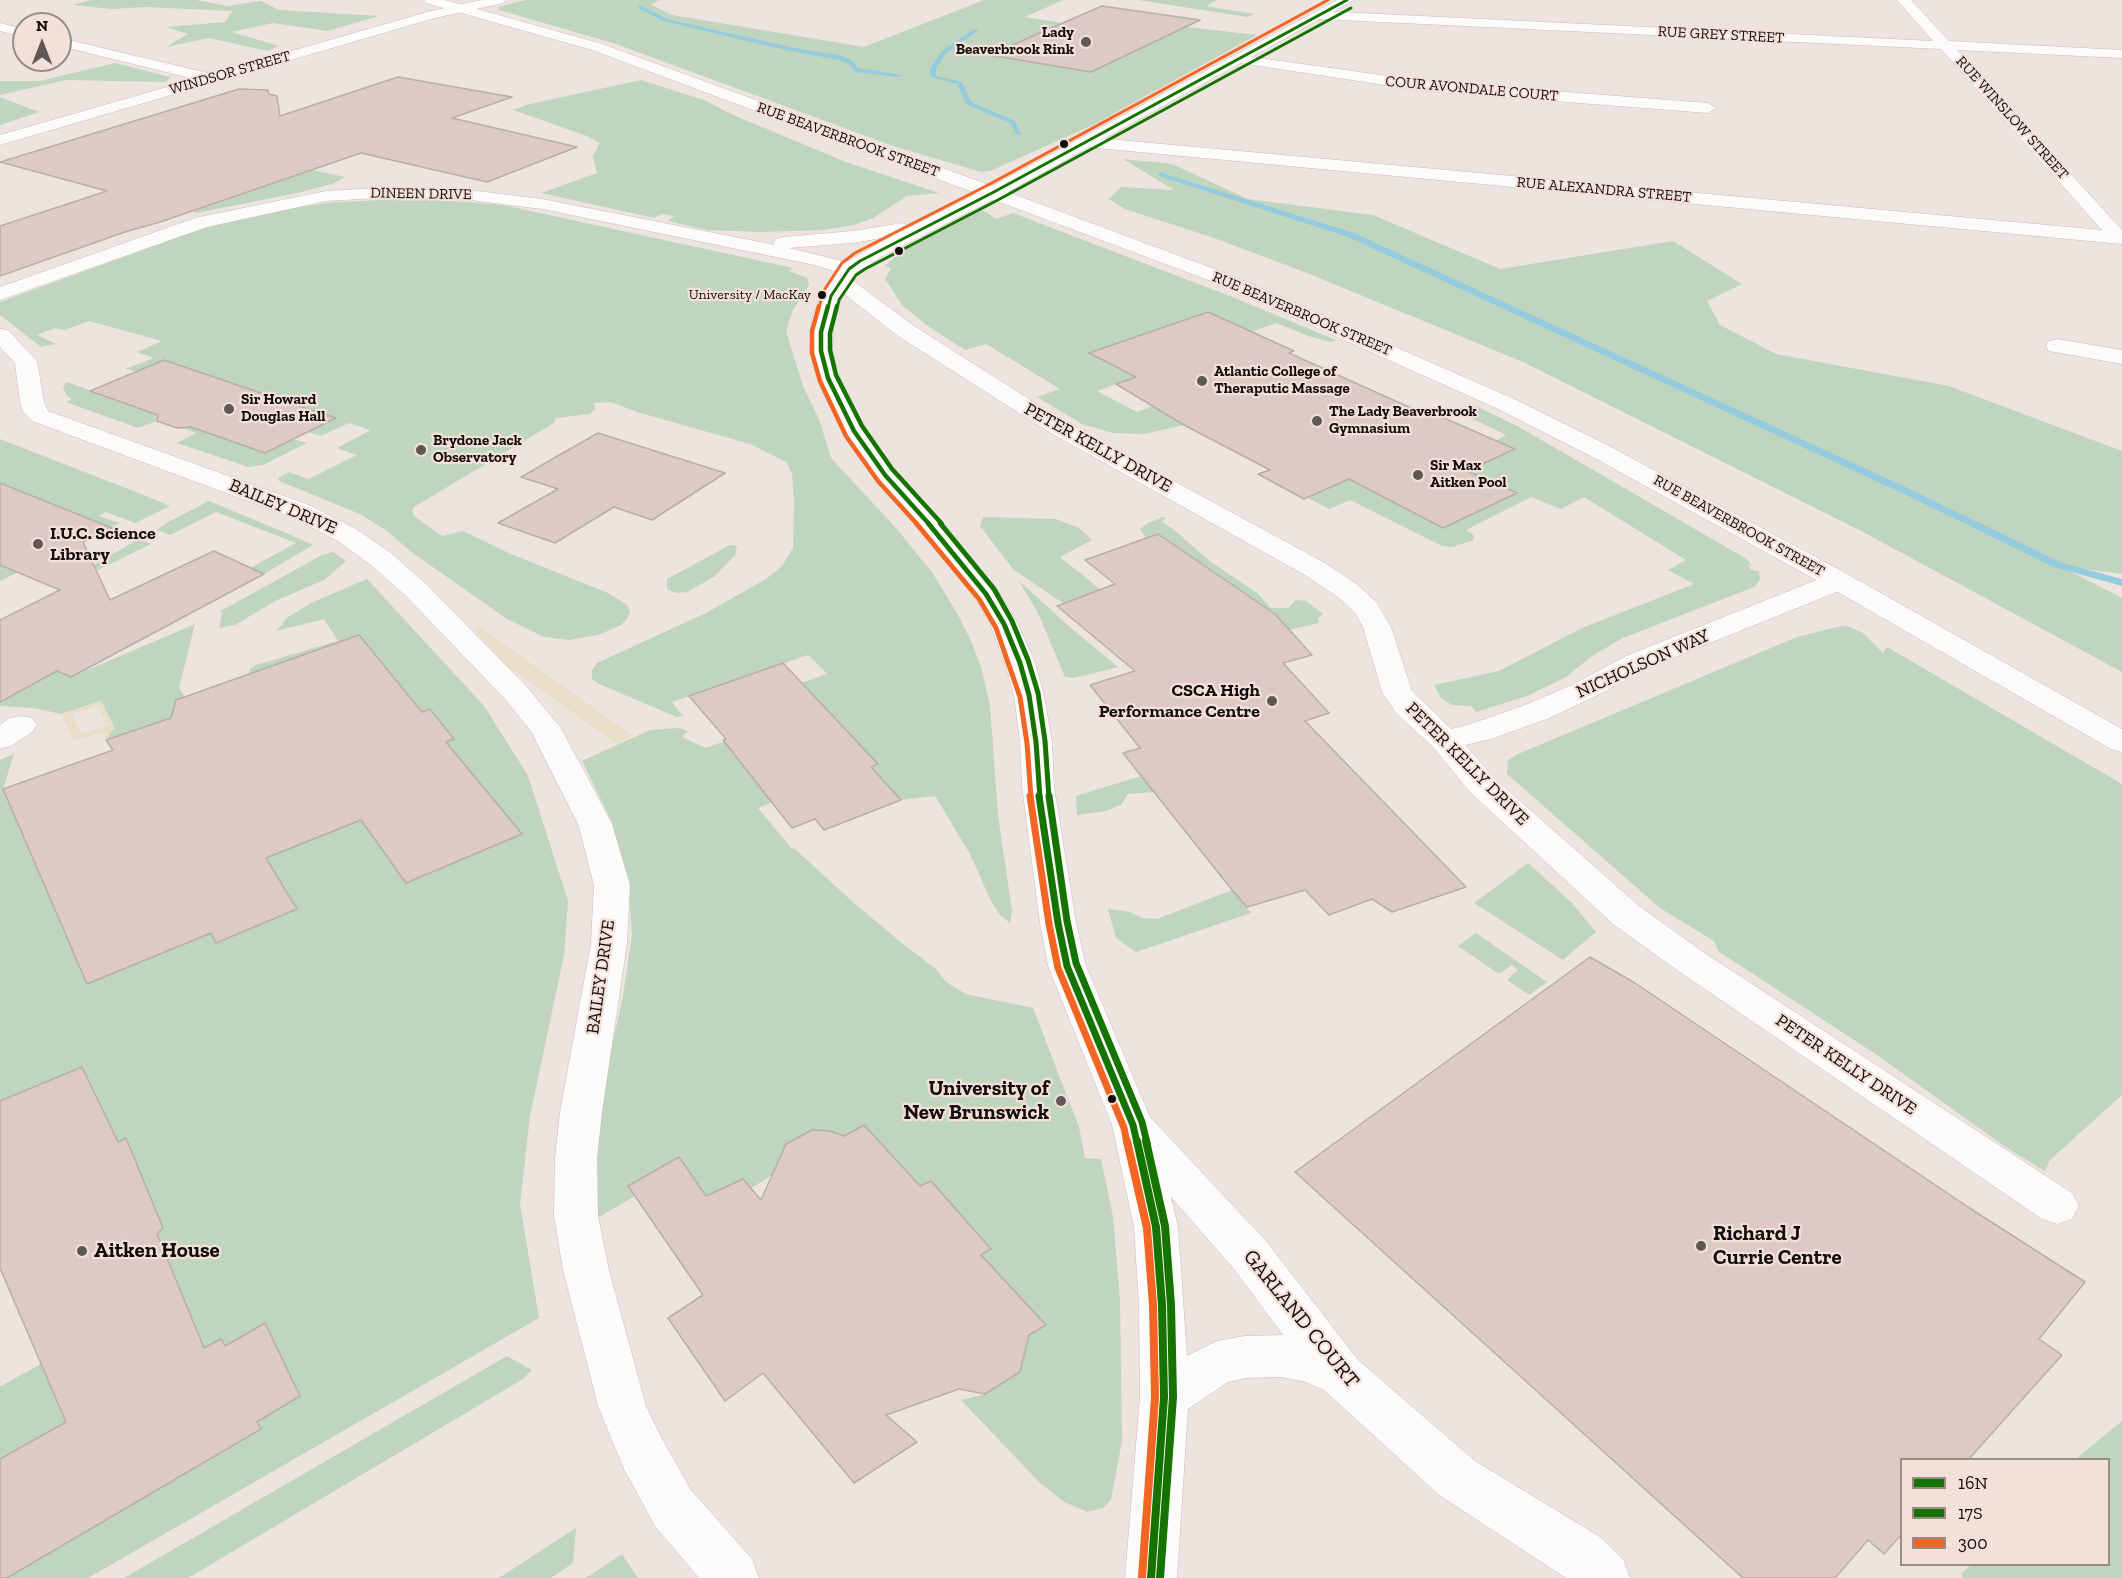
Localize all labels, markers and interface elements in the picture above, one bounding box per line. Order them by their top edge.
north arrow [12,12,72,72]
text: N [36,16,48,35]
street label: RUE GREY STREET [1657,23,1785,47]
place label: Lady Beaverbrook Rink [956,24,1074,59]
marker: Lady Beaverbrook Rink [1079,35,1093,49]
street label: WINDSOR STREET [167,47,293,99]
street label: RUE WINSLOW STREET [1952,53,2072,183]
street label: COUR AVONDALE COURT [1385,72,1559,106]
street label: RUE BEAVERBROOK STREET [754,99,942,181]
unlabelled marker [1058,138,1070,150]
street label: RUE ALEXANDRA STREET [1516,173,1692,207]
street label: DINEEN DRIVE [370,184,472,204]
unlabelled marker [893,245,905,257]
street label: RUE BEAVERBROOK STREET [1210,268,1394,360]
place label: University / MacKay [689,287,811,303]
marker: University / MacKay [816,289,828,301]
place label: Atlantic College of Theraputic Massage [1214,363,1350,398]
marker: Atlantic College of Theraputic Massage [1195,374,1209,388]
place label: Sir Howard Douglas Hall [241,391,326,426]
street label: PETER KELLY DRIVE [1020,398,1176,498]
marker: Sir Howard Douglas Hall [222,402,236,416]
place label: The Lady Beaverbrook Gymnasium [1329,403,1477,438]
marker: The Lady Beaverbrook Gymnasium [1310,414,1324,428]
place label: Brydone Jack Observatory [433,432,522,467]
marker: Brydone Jack Observatory [414,443,428,457]
place label: Sir Max Aitken Pool [1430,457,1507,492]
marker: Sir Max Aitken Pool [1411,468,1425,482]
street label: RUE BEAVERBROOK STREET [1650,471,1828,581]
street label: BAILEY DRIVE [226,475,340,539]
place label: I.U.C. Science Library [50,523,156,566]
marker: I.U.C. Science Library [31,537,45,551]
street label: NICHOLSON WAY [1573,625,1713,703]
place label: CSCA High Performance Centre [1099,680,1260,722]
marker: CSCA High Performance Centre [1265,694,1279,708]
street label: PETER KELLY DRIVE [1401,698,1533,830]
street label: BAILEY DRIVE [582,918,620,1036]
street label: PETER KELLY DRIVE [1771,1010,1921,1120]
place label: University of New Brunswick [903,1076,1049,1126]
unlabelled marker [1106,1093,1118,1105]
marker: University of New Brunswick [1054,1094,1068,1108]
place label: Richard J Currie Centre [1713,1221,1842,1271]
place label: Aitken House [94,1238,220,1264]
marker: Richard J Currie Centre [1694,1239,1708,1253]
marker: Aitken House [75,1244,89,1258]
street label: GARLAND COURT [1238,1245,1364,1393]
legend [1900,1458,2110,1566]
text: 16N [1958,1472,1988,1494]
text: 17S [1958,1502,1983,1524]
text: 300 [1958,1532,1988,1554]

